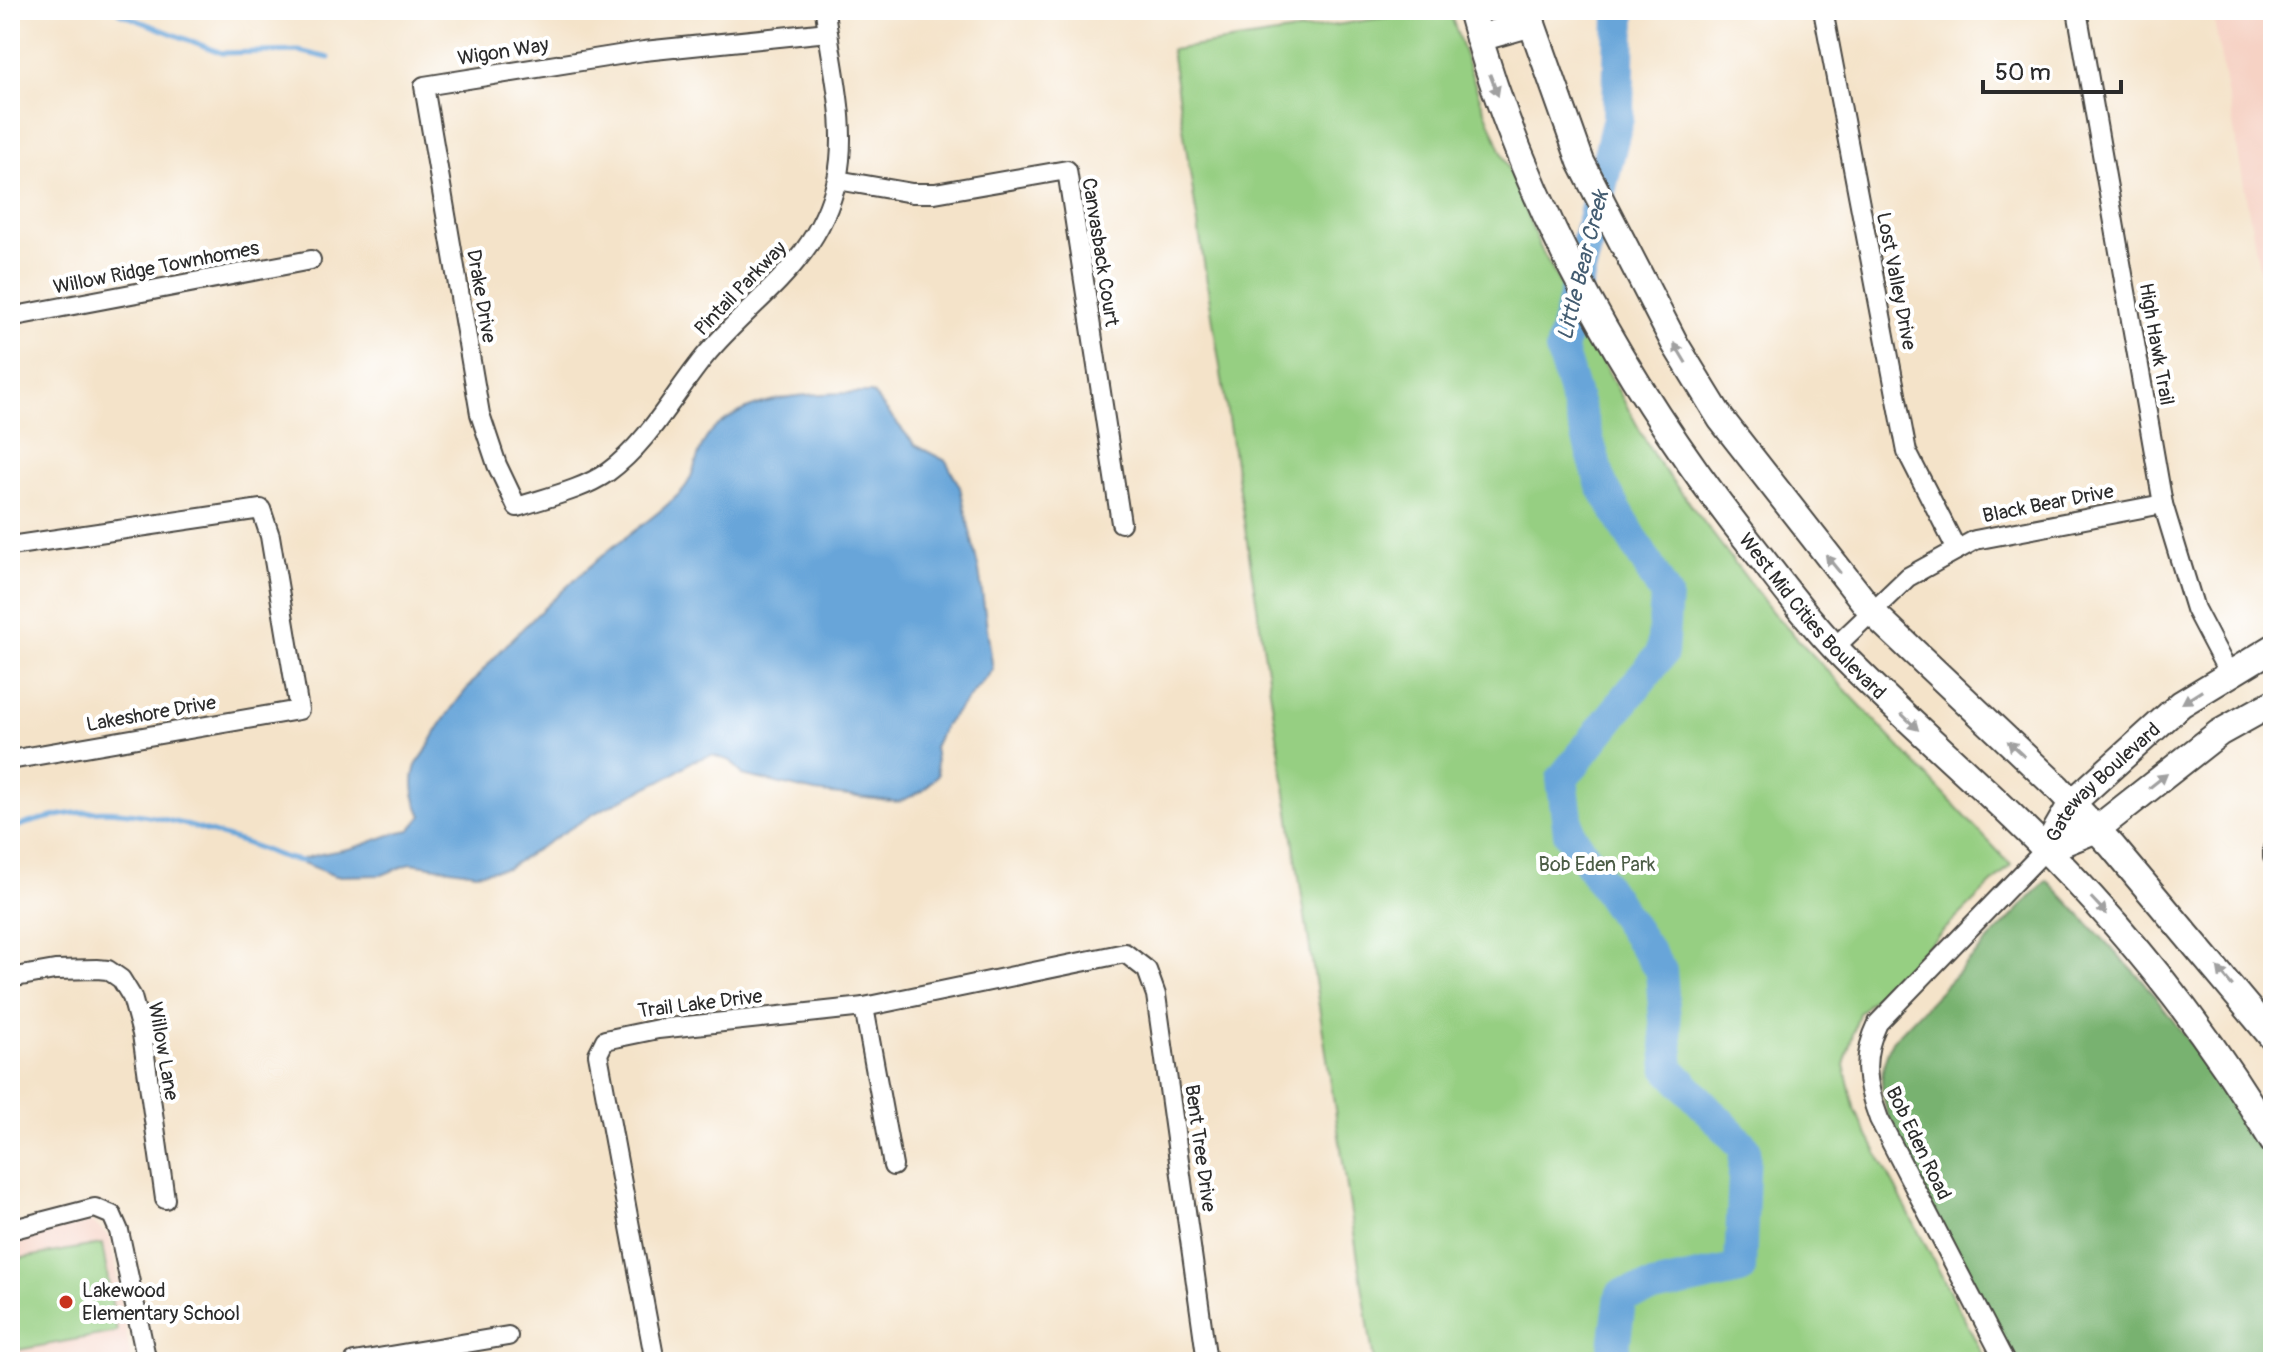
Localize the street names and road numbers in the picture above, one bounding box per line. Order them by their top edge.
street label: Wigon Way [456,32,551,71]
street label: Canvasback Court [1076,176,1125,329]
street label: Lost Valley Drive [1871,210,1922,352]
street label: Willow Ridge Townhomes [51,235,261,300]
street label: Pintail Parkway [689,235,792,341]
street label: Drake Drive [461,248,502,345]
street label: High Hawk Trail [2133,281,2180,407]
street label: Black Bear Drive [1980,479,2116,528]
street label: West Mid Cities Boulevard [1733,528,1891,705]
street label: Lakeshore Drive [84,690,218,737]
street label: Gateway Boulevard [2040,717,2165,847]
street label: Trail Lake Drive [636,983,764,1024]
street label: Willow Lane [143,1000,184,1102]
street label: Bob Eden Road [1880,1082,1957,1204]
street label: Bent Tree Drive [1179,1083,1222,1213]

